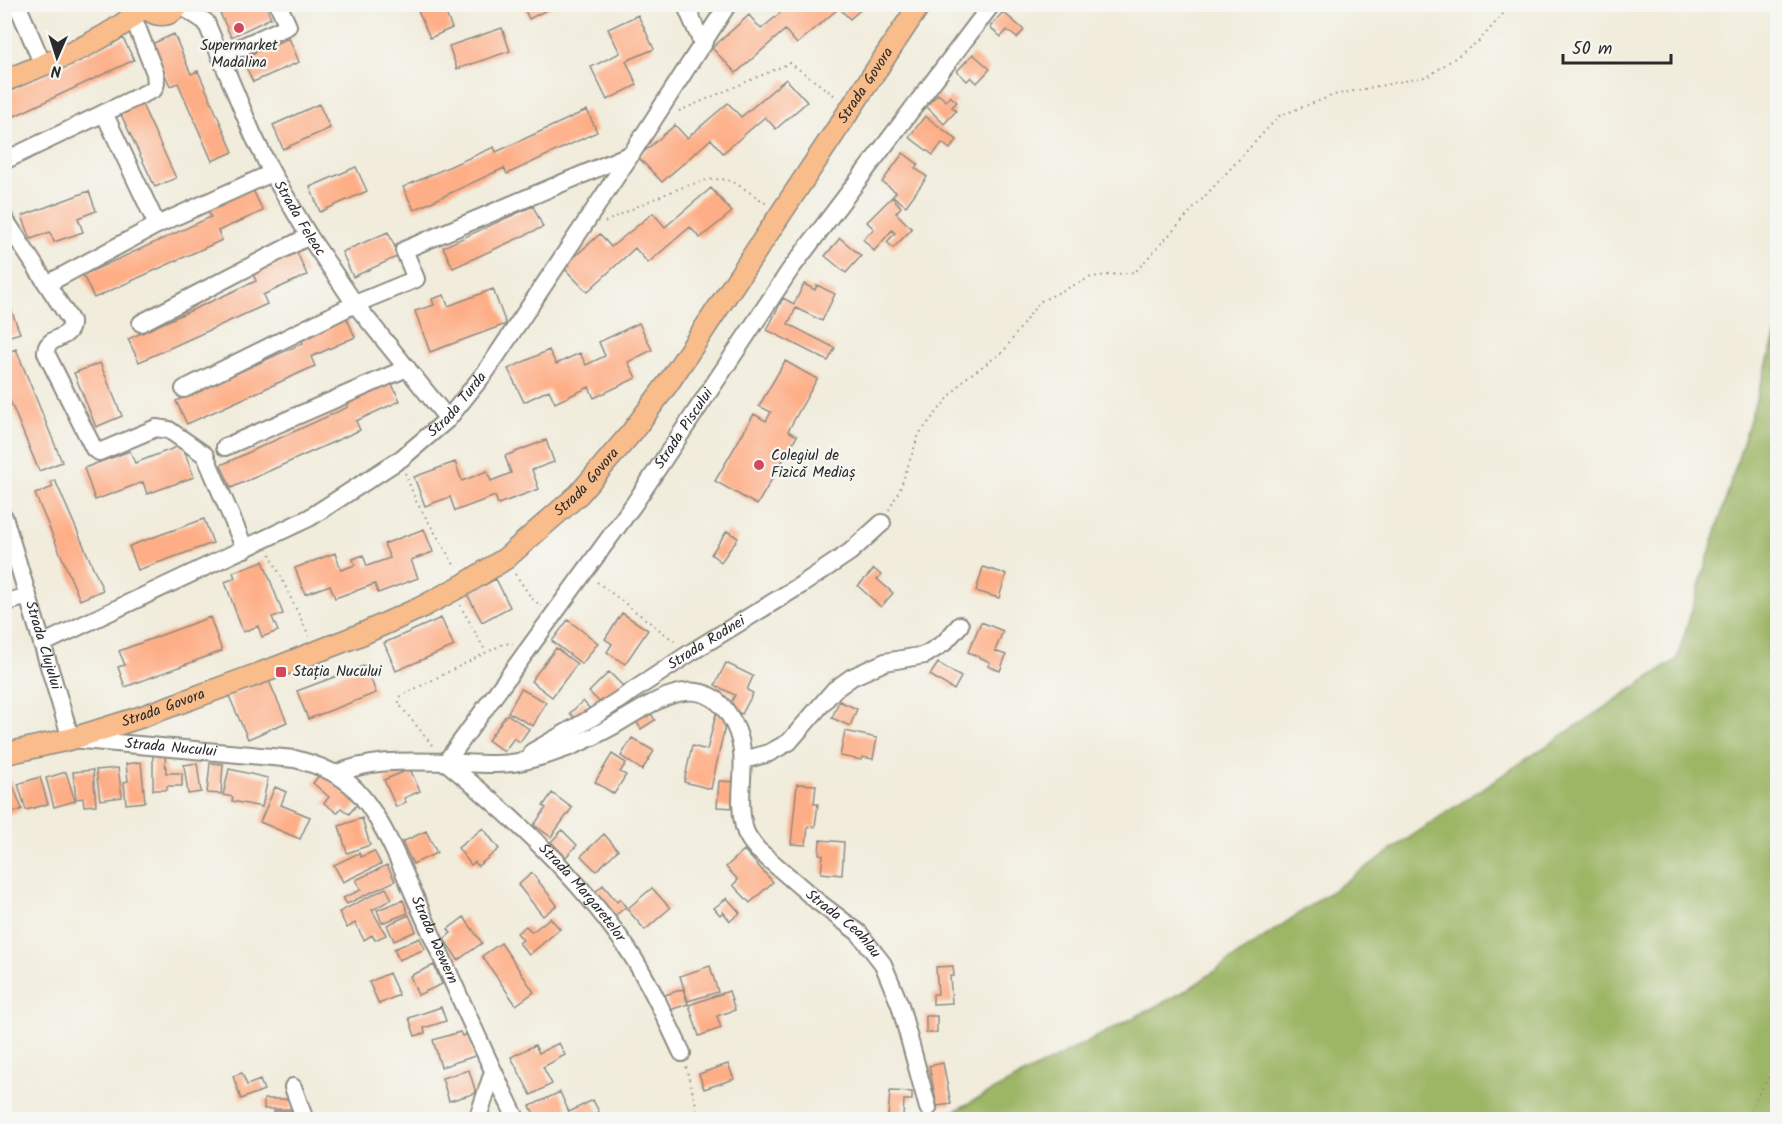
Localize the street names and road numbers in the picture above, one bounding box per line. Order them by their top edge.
street label: Strada Govora [832,42,900,129]
street label: Strada Feleac [267,176,332,262]
street label: Strada Turda [422,367,493,444]
street label: Strada Piscului [648,382,721,474]
street label: Strada Govora [548,443,625,523]
street label: Strada Clujului [18,598,68,694]
street label: Strada Rodnei [663,609,751,676]
street label: Strada Govora [119,682,209,734]
street label: Strada Nucului [124,732,219,764]
street label: Strada Margaretelor [532,838,632,948]
street label: Strada Ceahlau [799,884,887,964]
street label: Strada Wewern [404,892,464,988]

